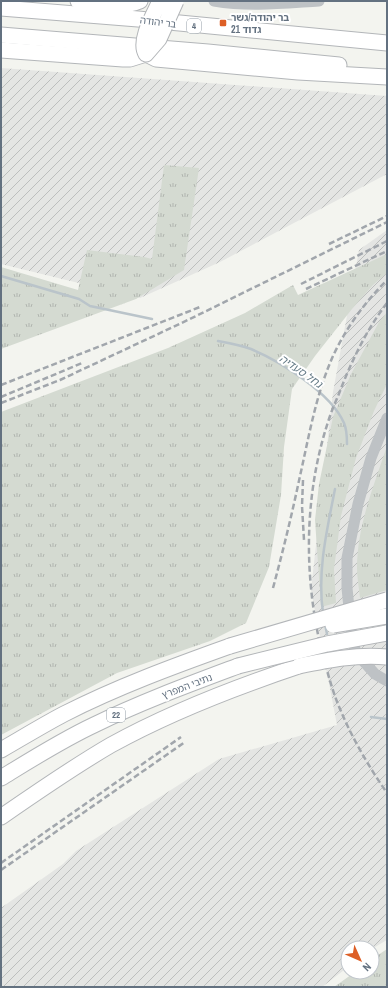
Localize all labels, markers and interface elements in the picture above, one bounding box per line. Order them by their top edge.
place label: בר יהודה/גשר גדוד 21 [231,11,289,36]
street label: בר יהודה [139,13,177,31]
marker: בר יהודה/גשר גדוד 21 [218,18,228,28]
road number: 4 [187,19,201,33]
water label: נחל סעדיה [277,351,326,391]
street label: נתיבי המפרץ [160,670,214,702]
road number: 22 [107,708,125,722]
north arrow [340,940,380,980]
text: N [360,960,374,974]

